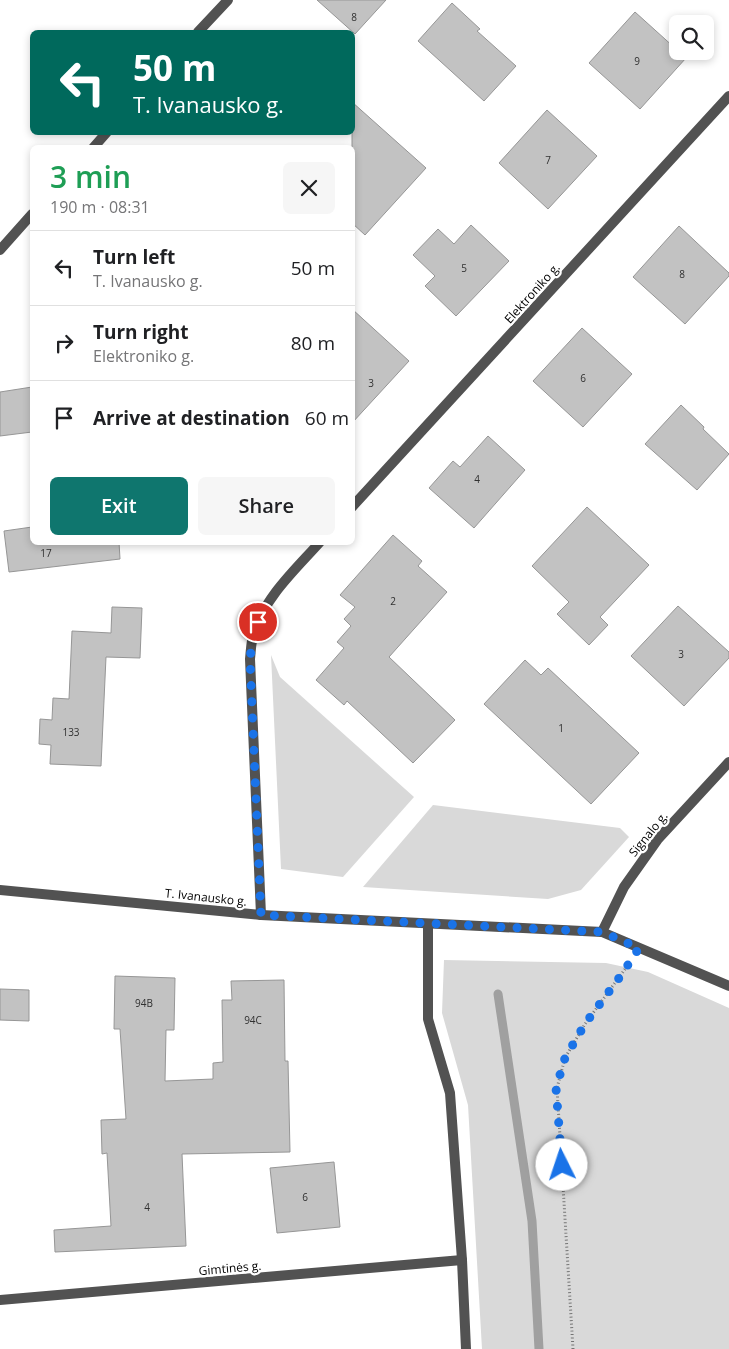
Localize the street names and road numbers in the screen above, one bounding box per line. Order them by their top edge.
street label: Elektroniko g. [500,259,564,327]
street label: Signalo g. [625,808,671,860]
street label: T. Ivanausko g. [164,884,248,910]
street label: Gimtinės g. [198,1257,262,1279]

